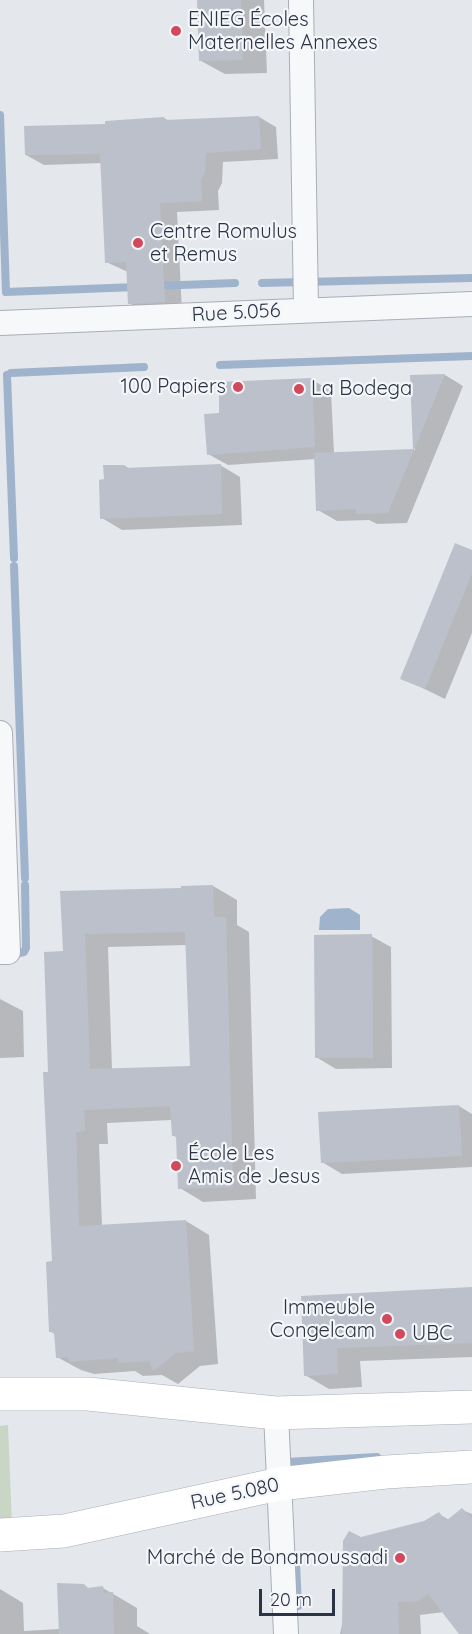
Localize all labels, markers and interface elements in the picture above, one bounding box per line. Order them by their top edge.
place label: ENIEG Écoles Maternelles Annexes [188,8,378,55]
marker: ENIEG Écoles Maternelles Annexes [169,24,183,38]
place label: Centre Romulus et Remus [150,220,297,267]
marker: Centre Romulus et Remus [131,236,145,250]
street label: Rue 5.056 [191,299,281,327]
place label: 100 Papiers [121,375,226,399]
place label: La Bodega [311,377,412,401]
marker: 100 Papiers [231,380,245,394]
marker: La Bodega [292,382,306,396]
place label: École Les Amis de Jesus [188,1142,320,1189]
marker: École Les Amis de Jesus [169,1159,183,1173]
place label: Immeuble Congelcam [270,1296,375,1343]
marker: Immeuble Congelcam [380,1312,394,1326]
place label: UBC [412,1322,452,1346]
marker: UBC [393,1327,407,1341]
street label: Rue 5.080 [189,1473,281,1515]
place label: Marché de Bonamoussadi [147,1546,388,1570]
marker: Marché de Bonamoussadi [393,1551,407,1565]
scale bar [262,1577,338,1615]
text: 20 m [270,1588,312,1611]

